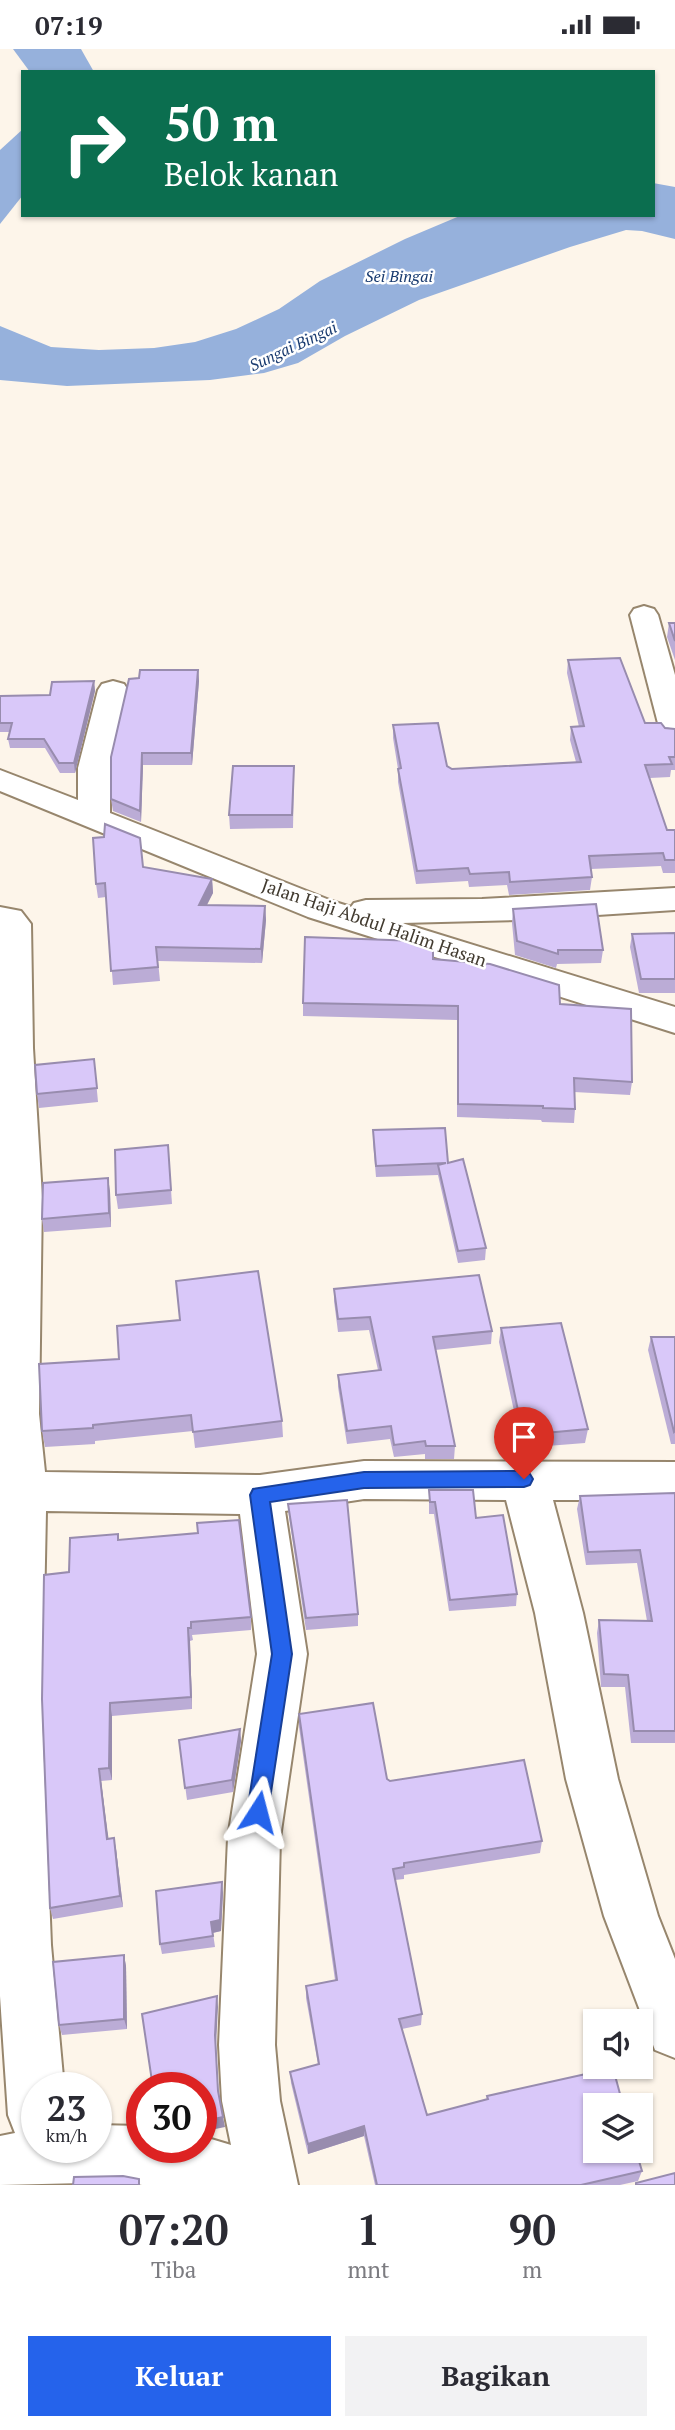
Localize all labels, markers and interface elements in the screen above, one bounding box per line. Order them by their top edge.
text: 07:19 [35,8,103,42]
text: 50 m [164,90,278,155]
icon: right [49,98,140,189]
text: Belok kanan [164,153,338,195]
water label: Sei Bingai [365,265,433,287]
water label: Sungai Bingai [246,316,341,376]
street label: Jalan Haji Abdul Halim Hasan [259,872,490,972]
pin [494,1407,554,1479]
icon: arrive [505,1418,543,1456]
position arrow [221,1775,295,1849]
map controls [583,2009,653,2163]
button: sound [583,2009,653,2079]
speed limit sign: 30 [126,2072,217,2163]
text: 23 [47,2085,86,2131]
button: layers [583,2093,653,2163]
text: km/h [46,2123,87,2147]
text: 07:20 [119,2201,228,2257]
text: 1 [357,2201,380,2257]
text: 90 [508,2201,556,2257]
text: Tiba [151,2254,196,2285]
text: mnt [347,2254,389,2285]
text: m [522,2254,542,2285]
button: Keluar [28,2336,331,2416]
button: Bagikan [345,2336,647,2416]

